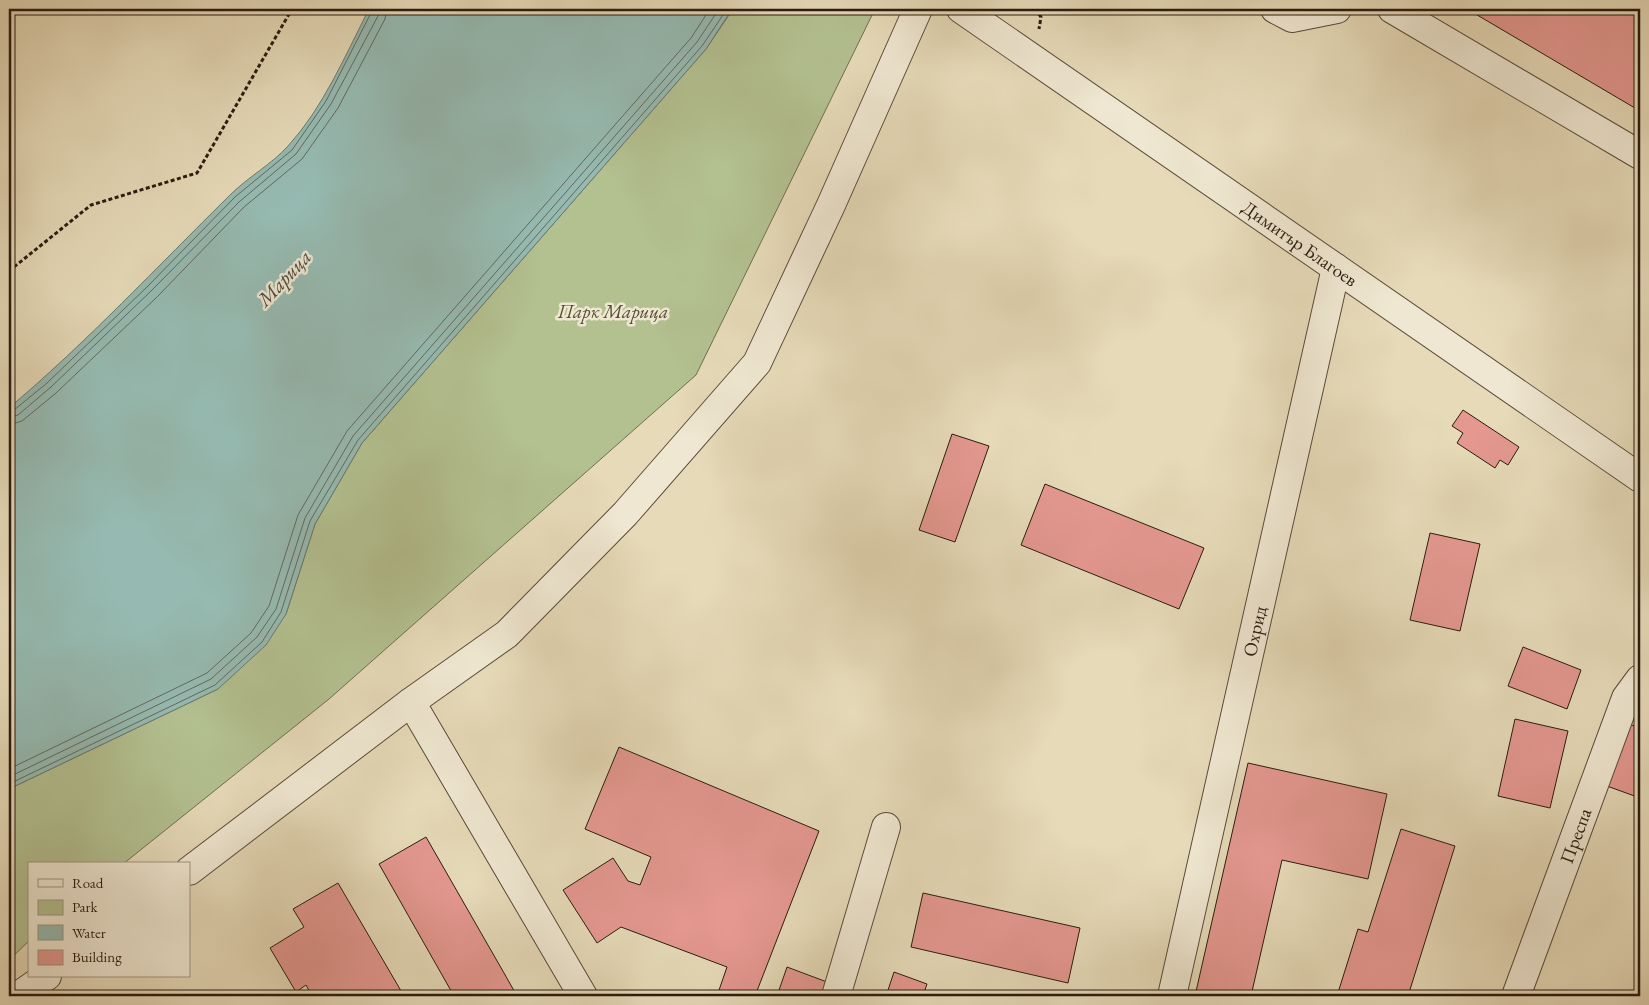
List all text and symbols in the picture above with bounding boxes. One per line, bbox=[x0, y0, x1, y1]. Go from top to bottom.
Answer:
street label: Димитър Благоев bbox=[1237, 195, 1362, 292]
water label: Марица bbox=[250, 244, 317, 313]
park label: Парк Марица bbox=[557, 299, 668, 324]
street label: Охрид bbox=[1237, 603, 1273, 659]
street label: Преспа bbox=[1554, 804, 1597, 867]
legend bbox=[28, 862, 190, 978]
text: Road bbox=[72, 873, 104, 892]
text: Park bbox=[72, 897, 99, 916]
text: Water bbox=[72, 923, 106, 942]
text: Building bbox=[72, 947, 122, 966]

